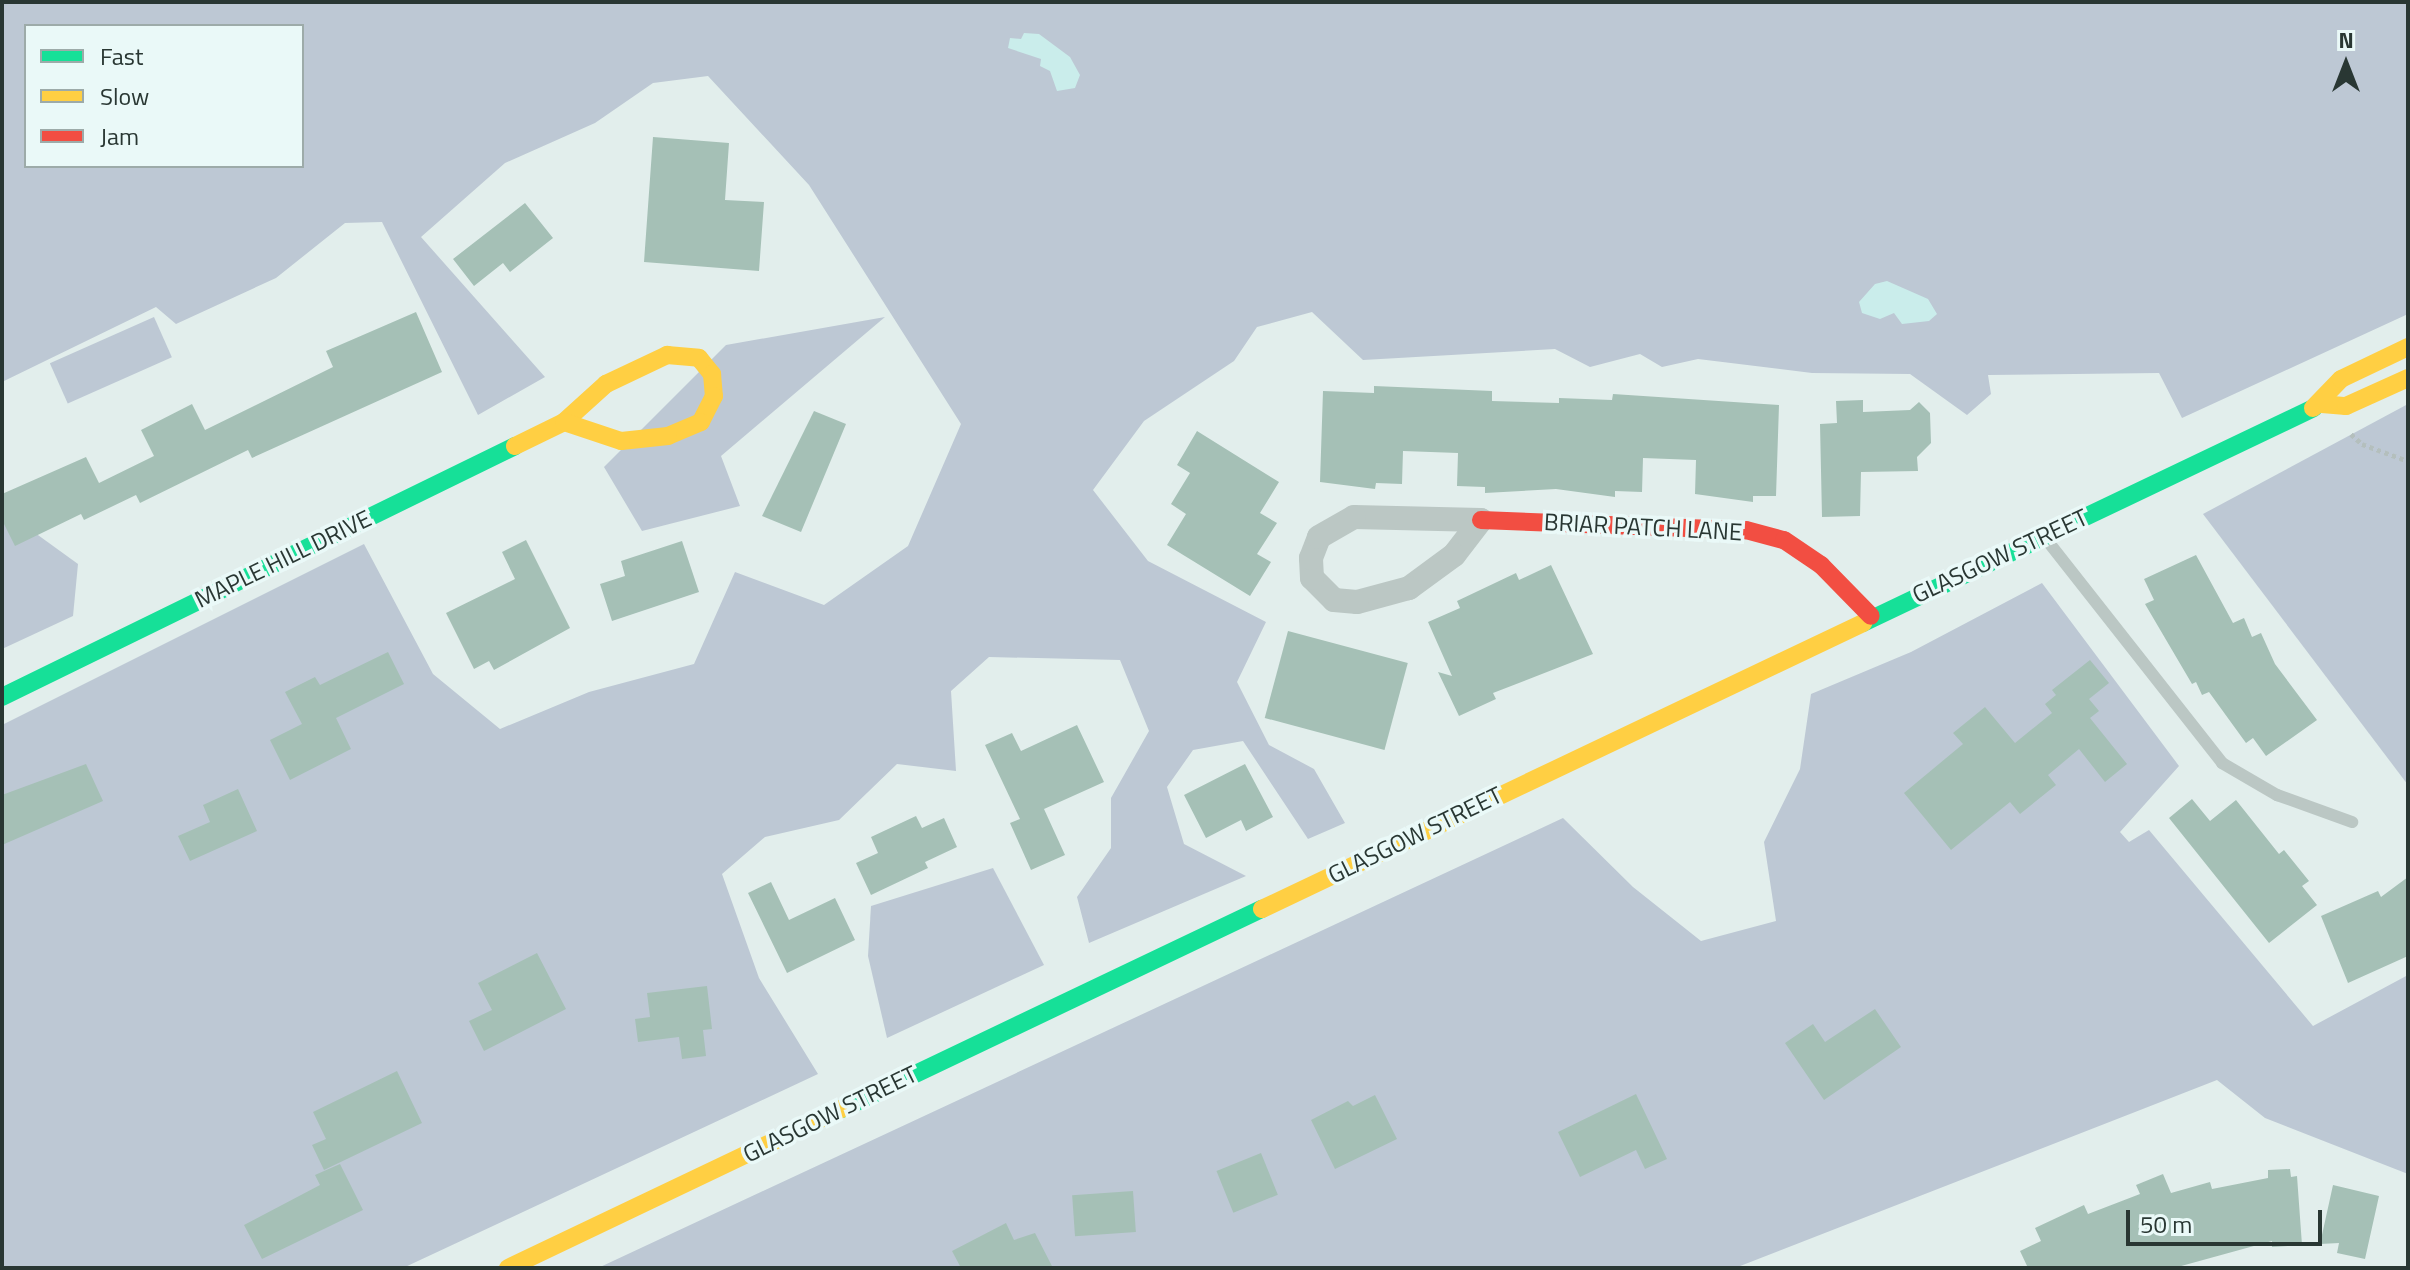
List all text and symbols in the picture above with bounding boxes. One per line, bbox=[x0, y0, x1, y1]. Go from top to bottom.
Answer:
text: N bbox=[2338, 23, 2354, 57]
legend bbox=[24, 24, 304, 168]
north arrow bbox=[2306, 24, 2386, 104]
text: Fast bbox=[100, 38, 143, 74]
text: Slow bbox=[100, 78, 149, 114]
text: Jam bbox=[100, 118, 139, 154]
street label: GLASGOW STREET bbox=[1908, 503, 2092, 609]
street label: MAPLE HILL DRIVE bbox=[190, 504, 376, 614]
street label: BRIAR PATCH LANE bbox=[1543, 507, 1743, 547]
street label: GLASGOW STREET bbox=[1323, 780, 1507, 890]
street label: GLASGOW STREET bbox=[738, 1059, 922, 1169]
scale bar bbox=[2130, 1194, 2326, 1244]
text: 50 m bbox=[2140, 1206, 2192, 1242]

